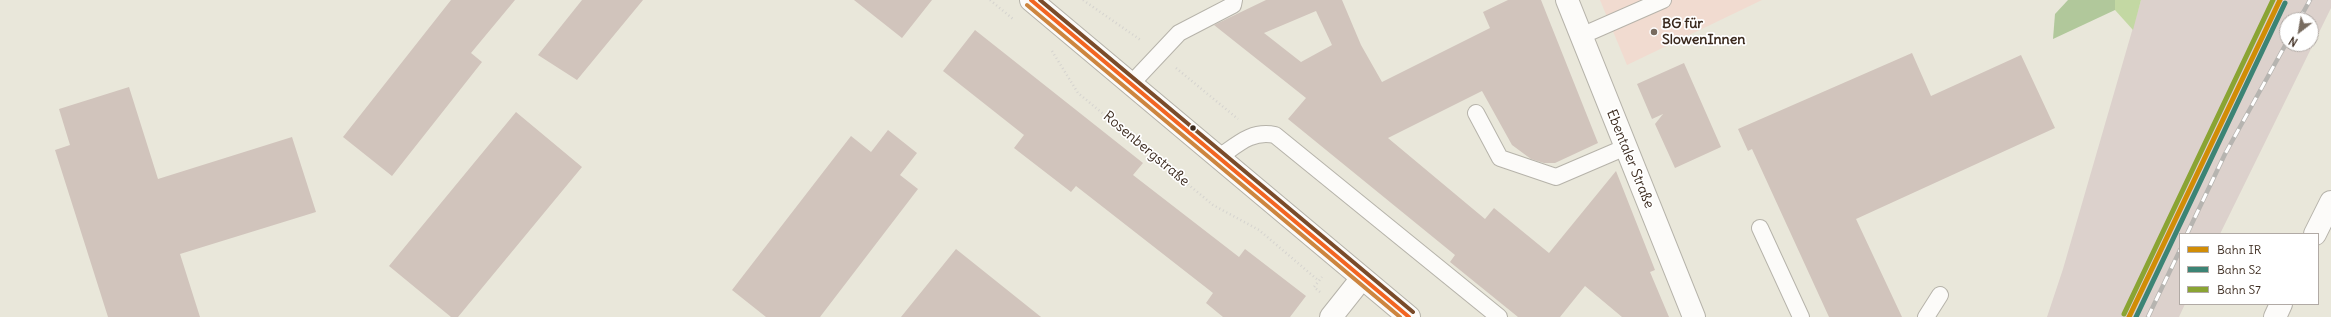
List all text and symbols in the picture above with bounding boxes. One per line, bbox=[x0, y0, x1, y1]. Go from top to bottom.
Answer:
north arrow bbox=[2279, 12, 2319, 52]
place label: BG für SlowenInnen bbox=[1662, 16, 1745, 48]
marker: BG für SlowenInnen bbox=[1649, 27, 1659, 37]
text: N bbox=[2286, 33, 2300, 49]
street label: Ebentaler Straße bbox=[1603, 107, 1657, 211]
street label: Rosenbergstraße bbox=[1100, 108, 1192, 190]
unlabelled marker bbox=[1188, 123, 1198, 133]
legend bbox=[2179, 233, 2319, 305]
text: Bahn IR bbox=[2217, 242, 2261, 257]
text: Bahn S2 bbox=[2217, 262, 2262, 277]
text: Bahn S7 bbox=[2217, 282, 2261, 297]

